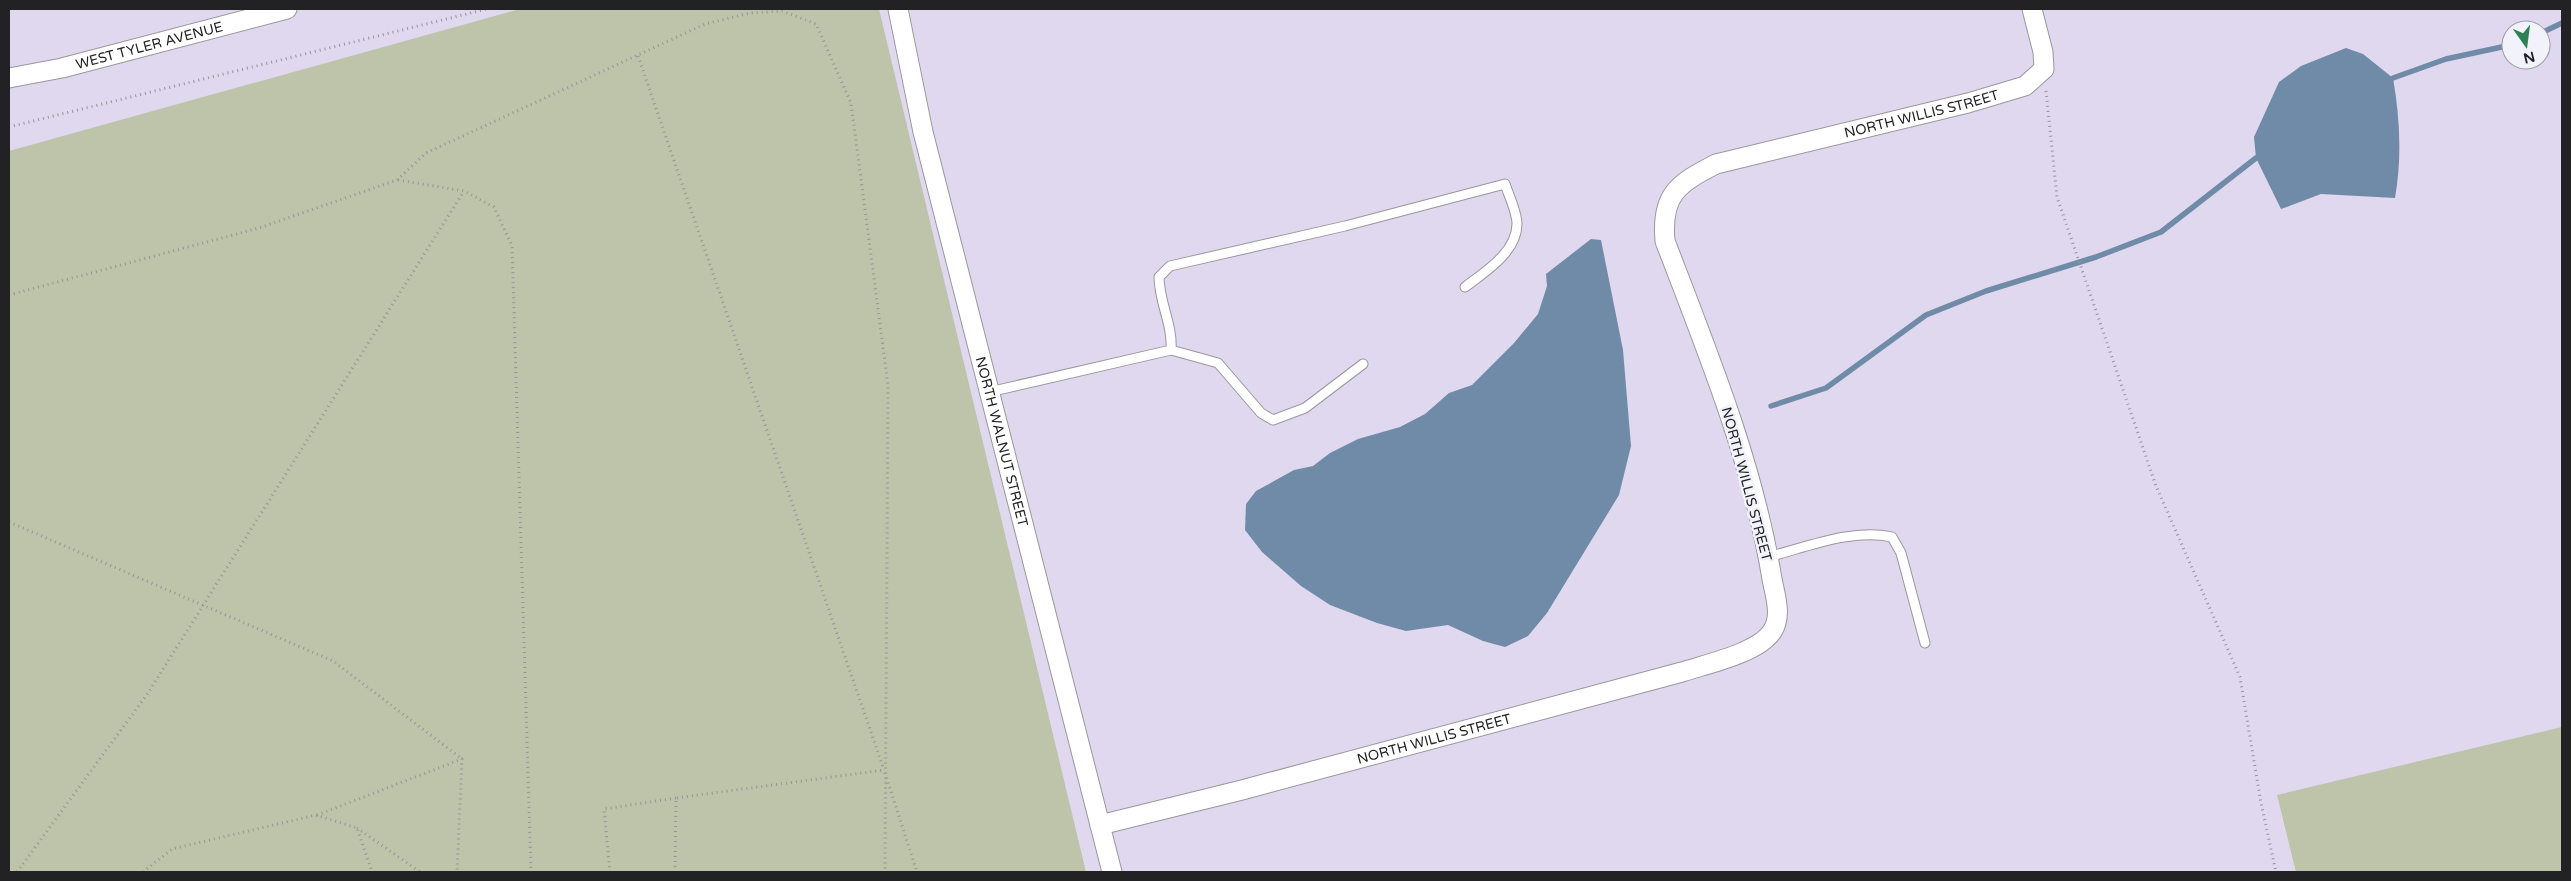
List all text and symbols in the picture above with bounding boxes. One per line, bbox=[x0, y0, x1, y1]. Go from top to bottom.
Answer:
street label: WEST TYLER AVENUE bbox=[74, 18, 225, 73]
north arrow bbox=[2501, 20, 2551, 70]
text: N bbox=[2522, 48, 2537, 67]
street label: NORTH WILLIS STREET bbox=[1842, 86, 2001, 142]
street label: NORTH WALNUT STREET bbox=[972, 355, 1032, 529]
street label: NORTH WILLIS STREET bbox=[1718, 405, 1775, 563]
street label: NORTH WILLIS STREET bbox=[1355, 710, 1514, 768]

